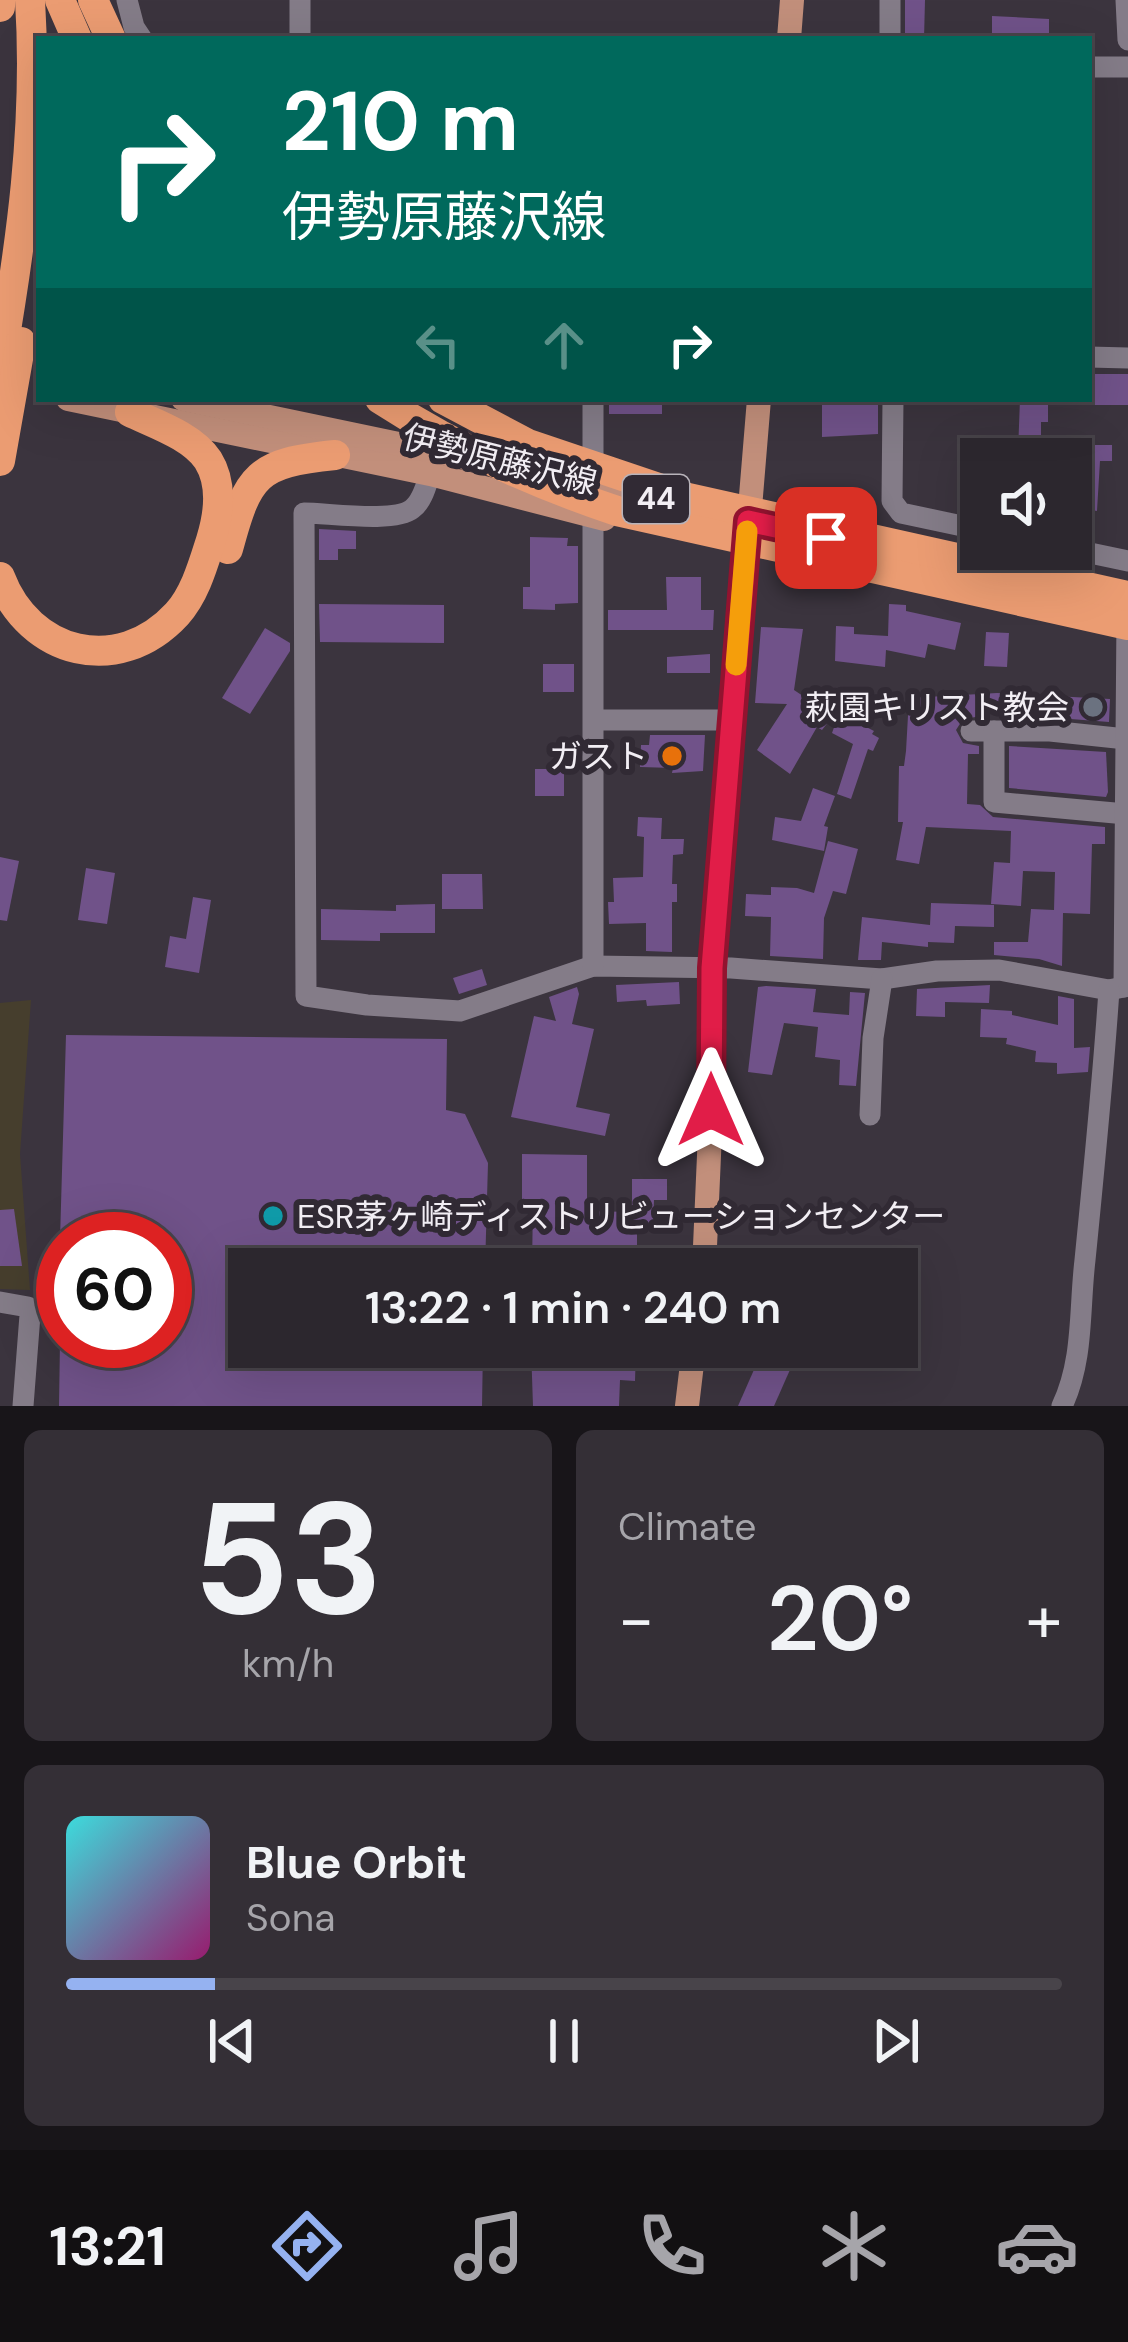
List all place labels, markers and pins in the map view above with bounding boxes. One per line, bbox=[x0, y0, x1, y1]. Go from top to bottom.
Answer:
pin bbox=[775, 487, 877, 589]
place label: 萩園キリスト教会 bbox=[805, 686, 1069, 729]
marker: 萩園キリスト教会 bbox=[1080, 694, 1106, 720]
place label: ガスト bbox=[549, 735, 648, 778]
marker: ガスト bbox=[659, 743, 685, 769]
place label: ESR茅ヶ崎ディストリビューションセンター bbox=[297, 1195, 945, 1238]
marker: ESR茅ヶ崎ディストリビューションセンター bbox=[260, 1203, 286, 1229]

